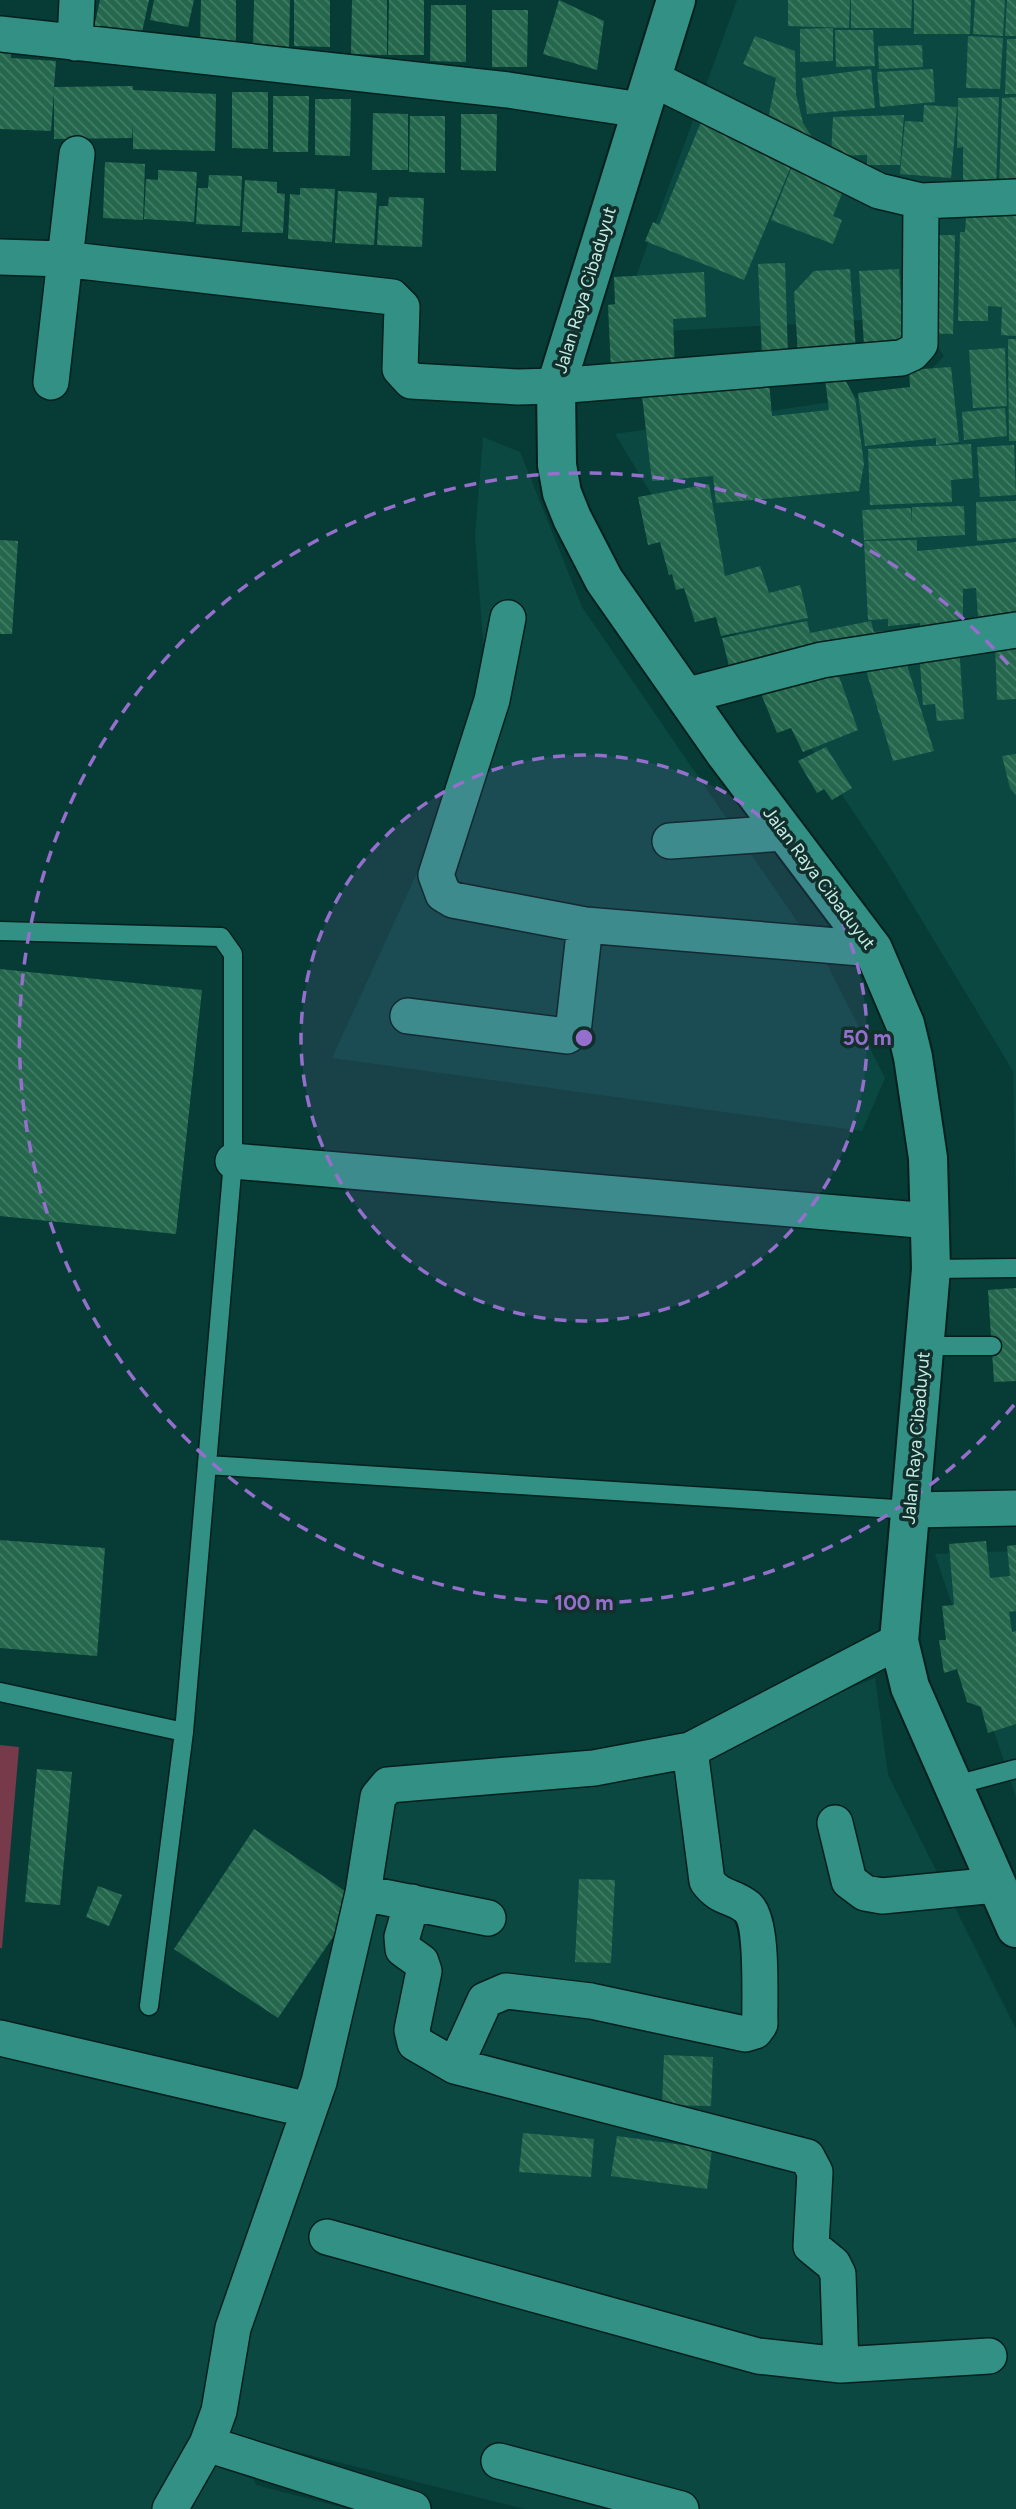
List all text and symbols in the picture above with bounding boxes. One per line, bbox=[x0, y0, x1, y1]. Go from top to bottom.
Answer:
street label: Jalan Raya Cibaduyut bbox=[549, 204, 621, 376]
street label: Jalan Raya Cibaduyut bbox=[758, 802, 880, 954]
text: 50 m bbox=[842, 1025, 892, 1050]
centre of rings bbox=[572, 1026, 596, 1050]
street label: Jalan Raya Cibaduyut bbox=[897, 1351, 935, 1525]
text: 100 m bbox=[554, 1590, 614, 1615]

